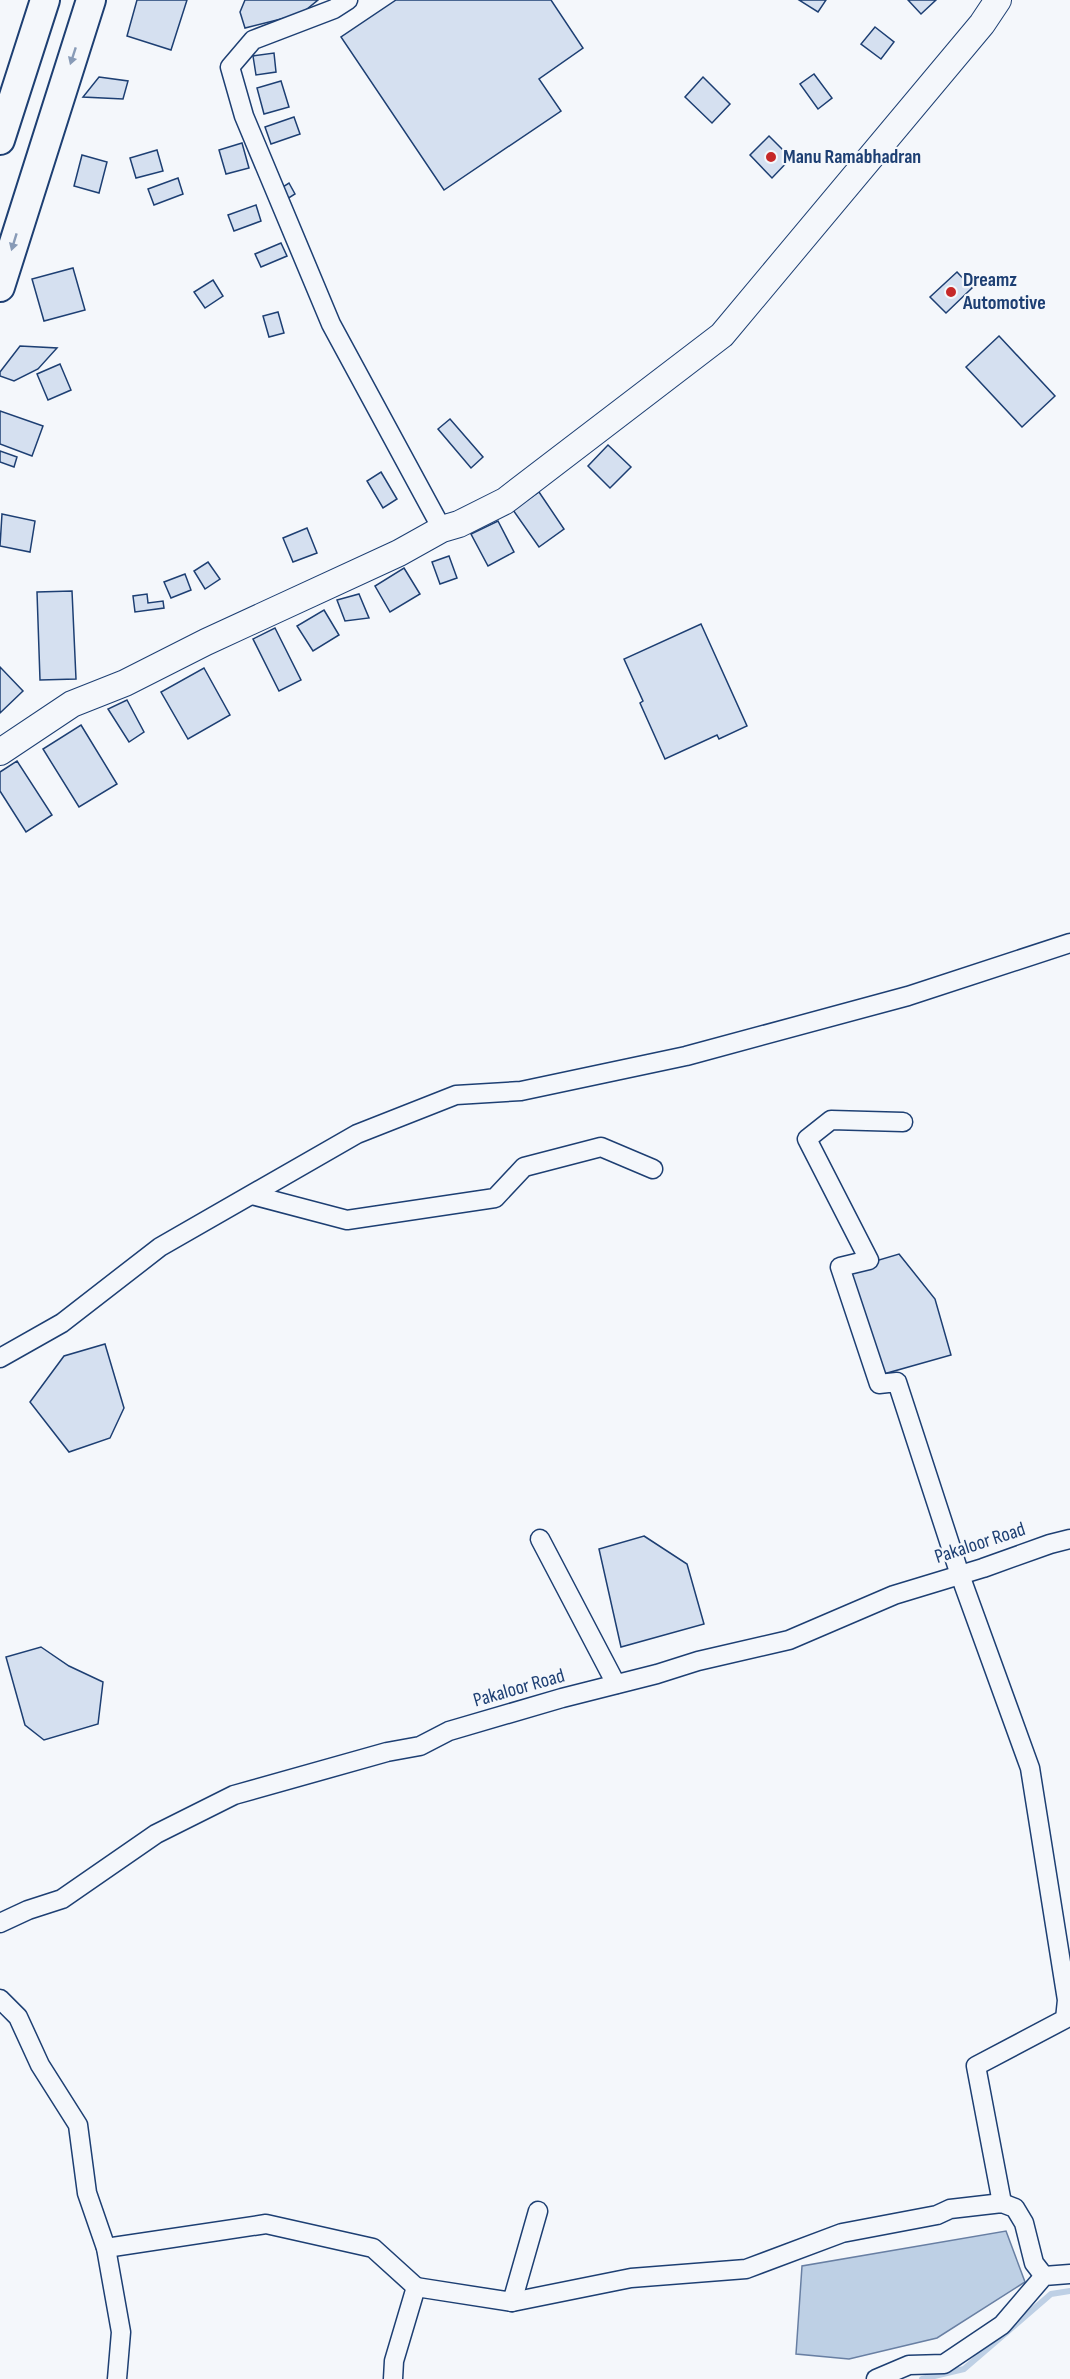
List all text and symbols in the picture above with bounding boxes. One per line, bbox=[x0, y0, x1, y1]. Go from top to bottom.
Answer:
one-way arrow bbox=[68, 47, 77, 65]
place label: Manu Ramabhadran bbox=[783, 145, 921, 169]
marker: Manu Ramabhadran bbox=[764, 150, 778, 164]
one-way arrow bbox=[9, 233, 18, 251]
place label: Dreamz Automotive bbox=[962, 268, 1046, 315]
marker: Dreamz Automotive bbox=[944, 285, 958, 299]
street label: Pakaloor Road bbox=[932, 1517, 1028, 1569]
street label: Pakaloor Road bbox=[471, 1664, 567, 1712]

